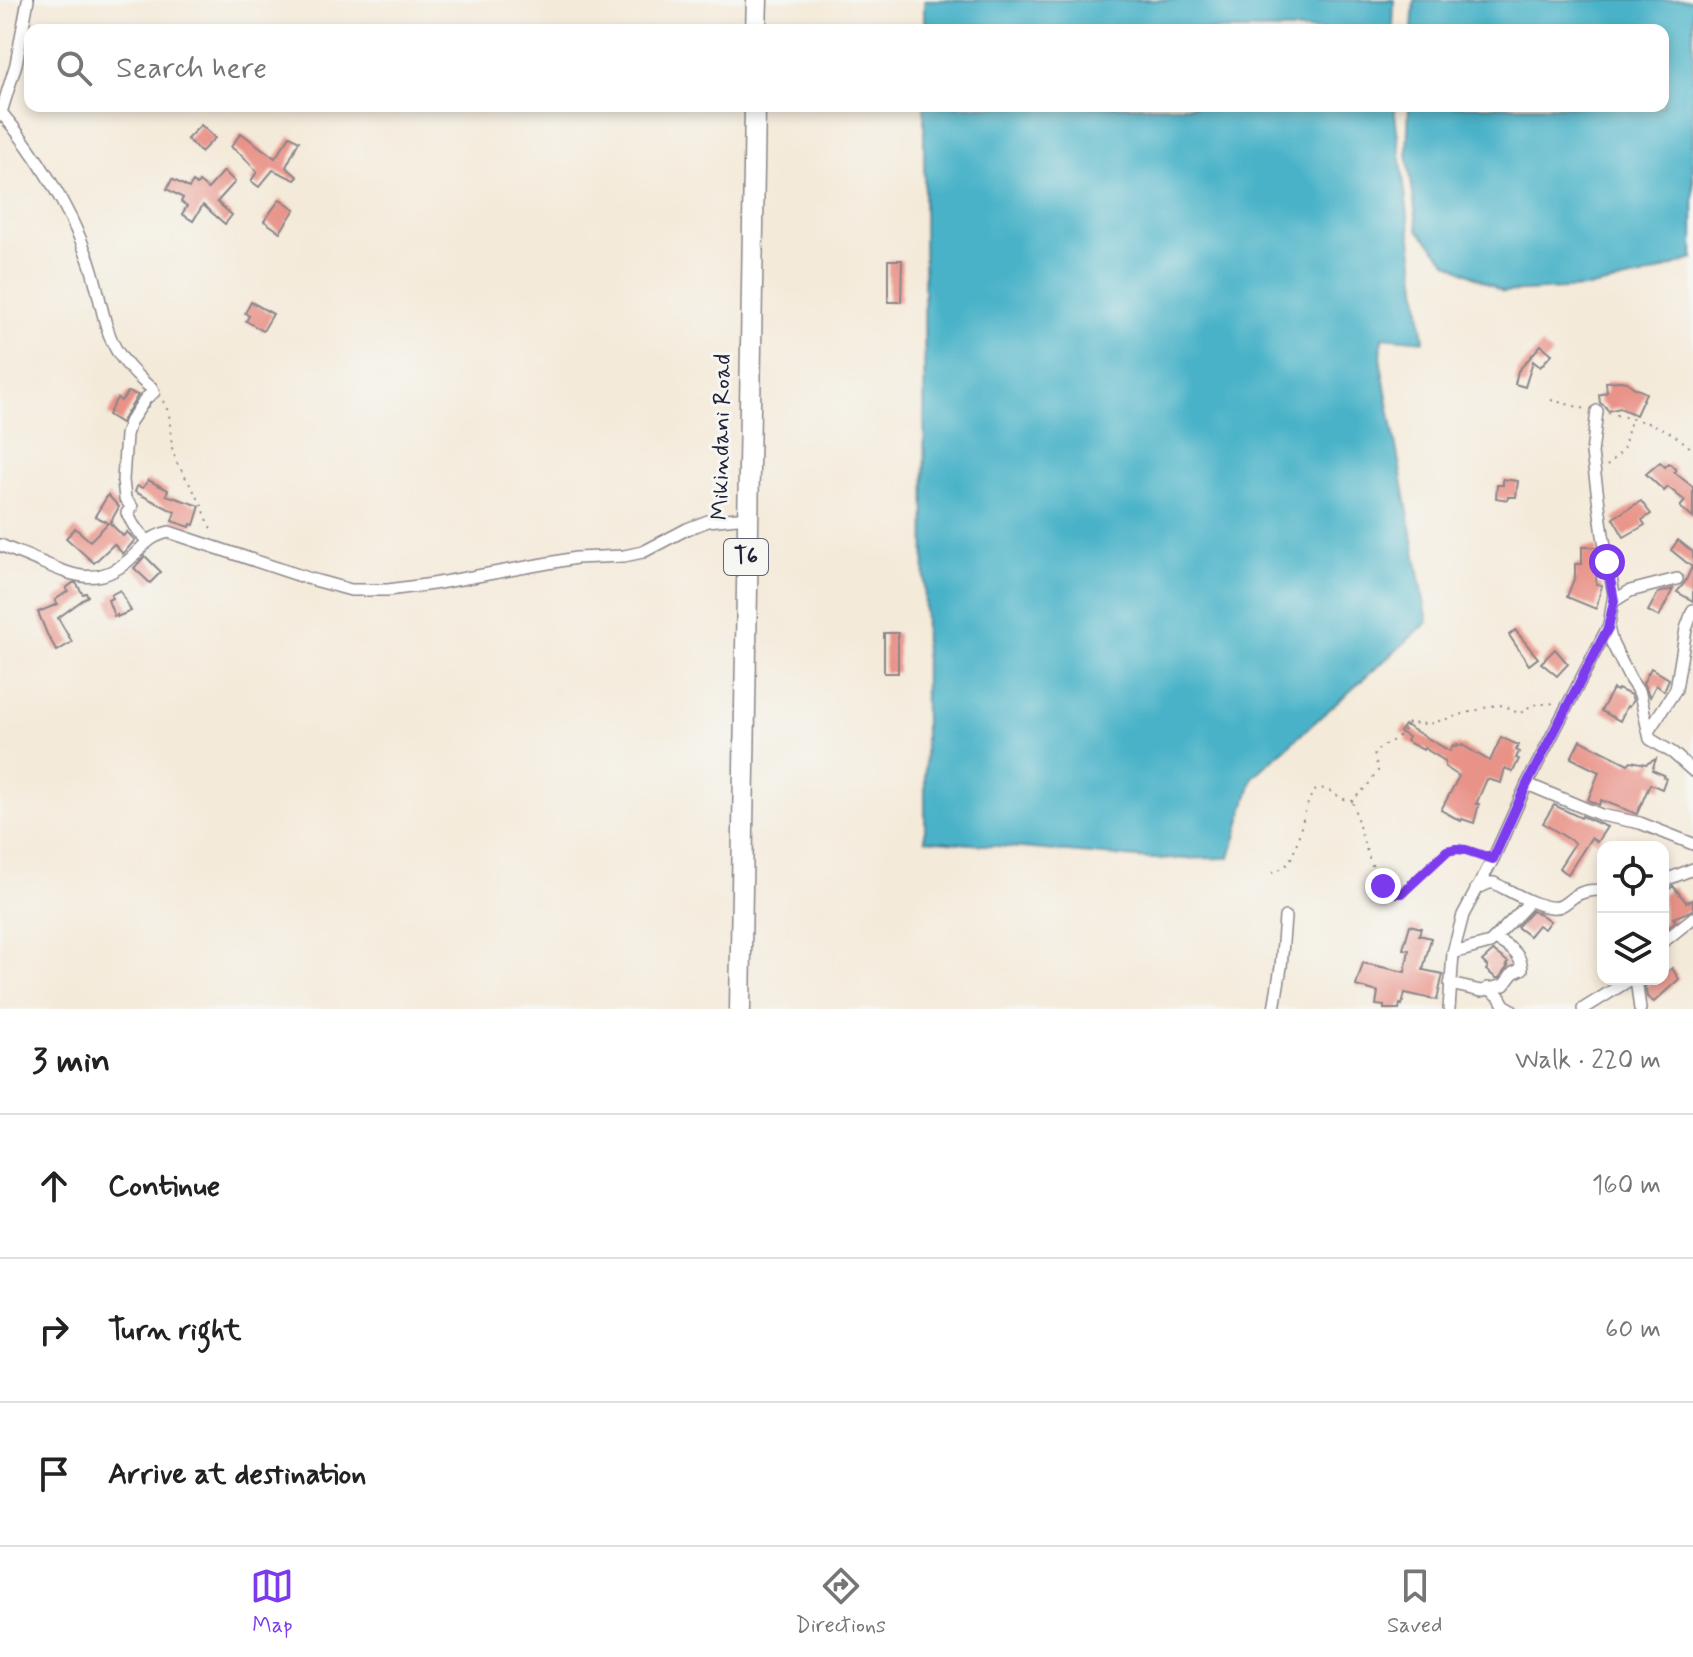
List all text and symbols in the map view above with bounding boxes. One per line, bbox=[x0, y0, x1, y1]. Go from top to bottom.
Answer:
search box bbox=[24, 24, 1669, 112]
icon: search bbox=[52, 46, 96, 90]
text: Search here bbox=[116, 49, 267, 88]
street label: Mikindani Road bbox=[705, 353, 739, 521]
road number: T6 bbox=[724, 539, 768, 575]
route start bbox=[1589, 544, 1625, 580]
map controls bbox=[1597, 841, 1669, 985]
button: locate bbox=[1597, 841, 1669, 913]
route end bbox=[1365, 868, 1401, 904]
button: layers bbox=[1597, 913, 1669, 985]
text: 3 min bbox=[32, 1039, 110, 1084]
text: Walk · 220 m bbox=[1515, 1044, 1661, 1078]
icon: ahead bbox=[32, 1164, 76, 1208]
text: Continue bbox=[108, 1167, 220, 1206]
text: 160 m bbox=[1592, 1169, 1661, 1203]
icon: right bbox=[32, 1308, 76, 1352]
text: Turn right bbox=[108, 1311, 241, 1350]
text: 60 m bbox=[1605, 1313, 1661, 1347]
icon: arrive bbox=[32, 1452, 76, 1496]
text: Arrive at destination bbox=[108, 1455, 366, 1494]
tab: Map bbox=[250, 1564, 294, 1640]
tab: Directions bbox=[795, 1564, 886, 1640]
tab: Saved bbox=[1387, 1564, 1442, 1640]

